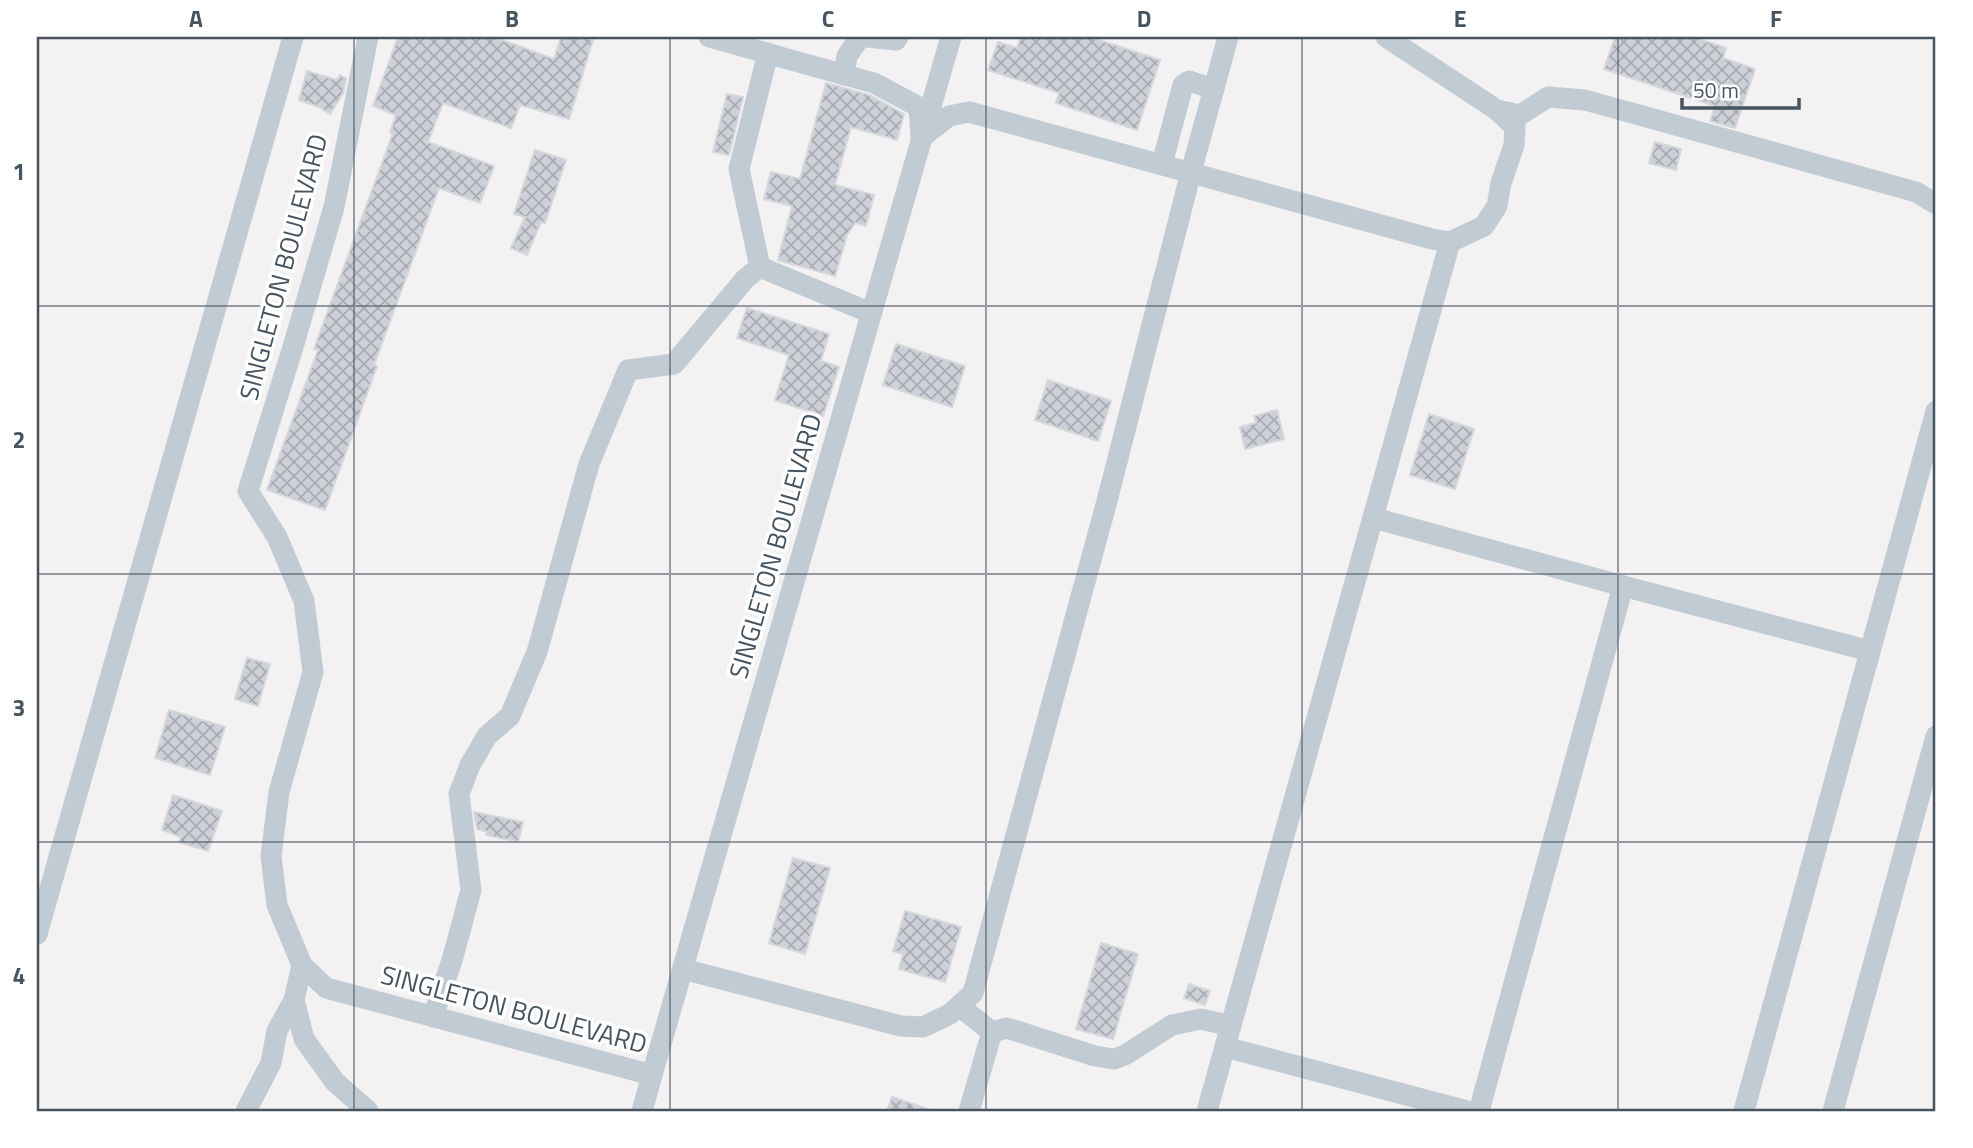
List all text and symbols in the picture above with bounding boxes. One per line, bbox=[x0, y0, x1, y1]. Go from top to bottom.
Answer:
text: A bbox=[189, 1, 203, 36]
text: B bbox=[505, 1, 519, 36]
text: C bbox=[822, 1, 834, 36]
text: D bbox=[1137, 1, 1151, 36]
text: E bbox=[1454, 1, 1466, 36]
text: F bbox=[1770, 1, 1782, 36]
scale bar bbox=[1682, 66, 1800, 110]
text: 50 m bbox=[1693, 74, 1739, 106]
street label: SINGLETON BOULEVARD bbox=[229, 130, 337, 404]
text: 1 bbox=[13, 154, 25, 189]
street label: SINGLETON BOULEVARD bbox=[718, 409, 832, 683]
text: 2 bbox=[13, 422, 25, 457]
text: 3 bbox=[13, 690, 25, 725]
street label: SINGLETON BOULEVARD bbox=[377, 955, 651, 1063]
text: 4 bbox=[13, 958, 25, 993]

